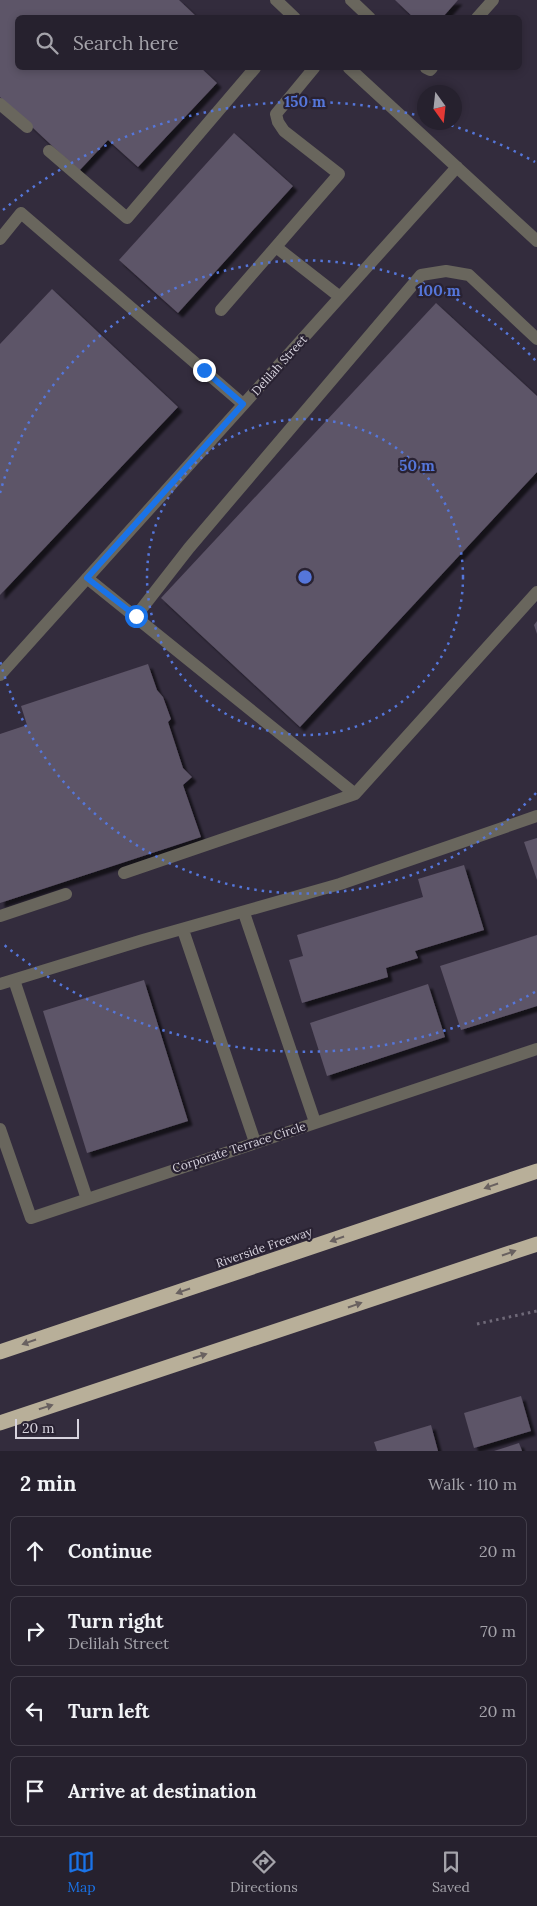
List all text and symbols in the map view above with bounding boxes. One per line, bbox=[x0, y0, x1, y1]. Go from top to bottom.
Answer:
search box bbox=[15, 15, 522, 70]
icon: search bbox=[33, 29, 61, 57]
text: Search here bbox=[73, 31, 179, 55]
north arrow bbox=[417, 85, 462, 130]
text: 150 m bbox=[284, 92, 326, 111]
text: 100 m bbox=[418, 281, 461, 300]
street label: Delilah Street bbox=[248, 332, 310, 398]
route end bbox=[193, 359, 216, 382]
text: 50 m bbox=[399, 456, 435, 475]
centre of rings bbox=[296, 568, 314, 586]
route start bbox=[125, 605, 148, 628]
street label: Corporate Terrace Circle bbox=[170, 1118, 308, 1176]
one-way arrow bbox=[483, 1183, 498, 1191]
street label: Riverside Freeway bbox=[214, 1223, 315, 1270]
one-way arrow bbox=[329, 1235, 344, 1243]
one-way arrow bbox=[501, 1249, 516, 1256]
one-way arrow bbox=[175, 1287, 190, 1295]
one-way arrow bbox=[347, 1300, 362, 1308]
one-way arrow bbox=[21, 1339, 36, 1347]
one-way arrow bbox=[193, 1352, 208, 1359]
one-way arrow bbox=[39, 1403, 54, 1411]
scale bar bbox=[15, 1416, 79, 1439]
text: 20 m bbox=[22, 1419, 54, 1437]
text: 2 min bbox=[20, 1470, 76, 1497]
text: Walk · 110 m bbox=[428, 1474, 517, 1494]
icon: ahead bbox=[21, 1537, 49, 1565]
text: Continue bbox=[68, 1539, 152, 1563]
text: 20 m bbox=[479, 1541, 516, 1561]
text: Turn right bbox=[68, 1609, 164, 1633]
icon: right bbox=[21, 1617, 49, 1645]
text: 70 m bbox=[480, 1621, 516, 1641]
text: Delilah Street bbox=[68, 1633, 169, 1653]
icon: left bbox=[21, 1697, 49, 1725]
text: Turn left bbox=[68, 1699, 149, 1723]
text: 20 m bbox=[479, 1701, 516, 1721]
icon: arrive bbox=[21, 1777, 49, 1805]
text: Arrive at destination bbox=[68, 1779, 257, 1803]
tab: Map bbox=[67, 1848, 96, 1896]
tab: Directions bbox=[230, 1848, 298, 1896]
tab: Saved bbox=[432, 1848, 470, 1896]

